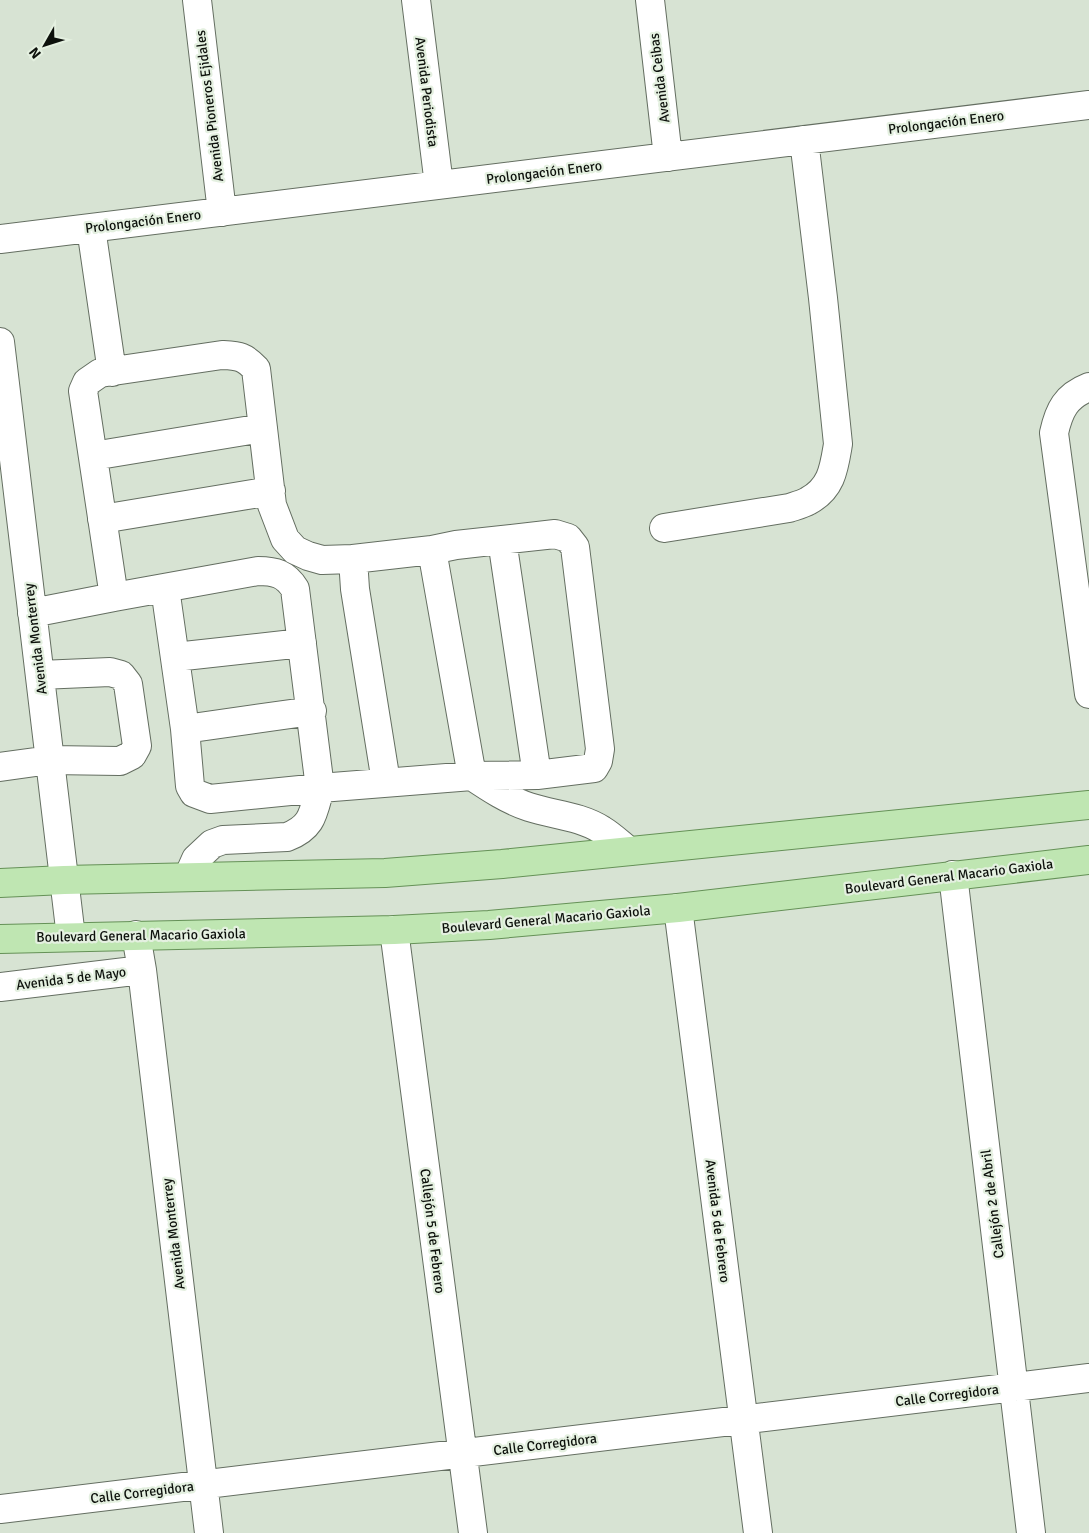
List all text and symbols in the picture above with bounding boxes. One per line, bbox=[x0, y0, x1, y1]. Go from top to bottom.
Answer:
north arrow bbox=[20, 20, 70, 70]
street label: Avenida Pioneros Ejidales bbox=[192, 29, 227, 183]
street label: Avenida Ceibas bbox=[646, 32, 673, 124]
street label: Avenida Periodista bbox=[411, 36, 442, 148]
text: N bbox=[26, 44, 45, 62]
street label: Prolongación Enero bbox=[887, 107, 1005, 138]
street label: Prolongación Enero bbox=[485, 157, 603, 188]
street label: Prolongación Enero bbox=[84, 206, 202, 237]
street label: Avenida Monterrey bbox=[20, 582, 51, 696]
street label: Boulevard General Macario Gaxiola bbox=[844, 855, 1054, 898]
street label: Boulevard General Macario Gaxiola bbox=[441, 902, 651, 937]
street label: Boulevard General Macario Gaxiola bbox=[36, 925, 246, 946]
street label: Avenida 5 de Mayo bbox=[15, 963, 127, 994]
street label: Callejón 2 de Abril bbox=[977, 1148, 1008, 1259]
street label: Avenida 5 de Febrero bbox=[702, 1158, 734, 1284]
street label: Callejón 5 de Febrero bbox=[416, 1168, 449, 1295]
street label: Avenida Monterrey bbox=[158, 1177, 189, 1291]
street label: Calle Corregidora bbox=[894, 1381, 1000, 1410]
street label: Calle Corregidora bbox=[492, 1430, 598, 1459]
street label: Calle Corregidora bbox=[89, 1478, 195, 1507]

